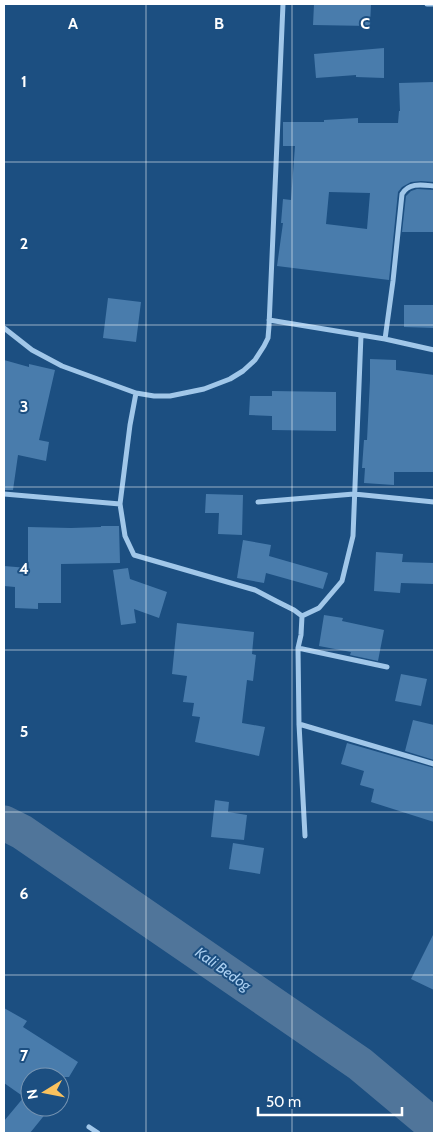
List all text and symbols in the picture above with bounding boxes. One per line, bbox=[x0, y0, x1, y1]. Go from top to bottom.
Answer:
text: A bbox=[68, 14, 78, 33]
text: B bbox=[214, 14, 224, 33]
text: C bbox=[360, 14, 370, 33]
text: 1 bbox=[21, 72, 27, 91]
text: 2 bbox=[20, 234, 28, 253]
text: 3 bbox=[20, 397, 28, 416]
text: 4 bbox=[19, 559, 29, 578]
text: 5 bbox=[20, 722, 28, 741]
text: 6 bbox=[20, 884, 29, 903]
water label: Kali Bedog bbox=[192, 943, 255, 995]
text: 7 bbox=[20, 1046, 29, 1065]
north arrow bbox=[20, 1067, 70, 1117]
scale bar bbox=[258, 1084, 402, 1116]
text: N bbox=[22, 1088, 42, 1101]
text: 50 m bbox=[266, 1093, 301, 1111]

